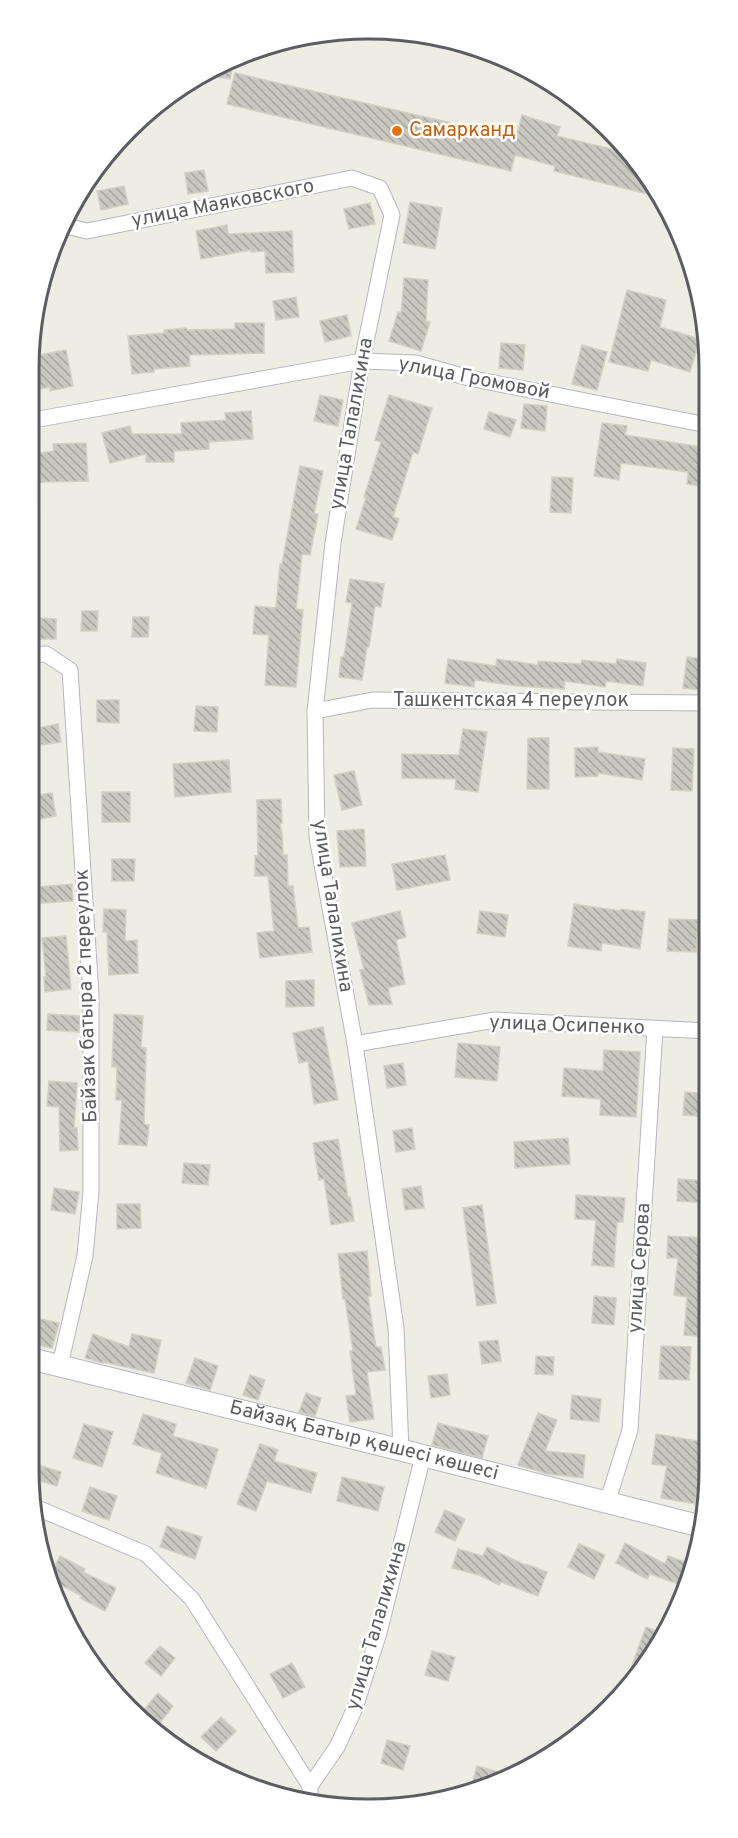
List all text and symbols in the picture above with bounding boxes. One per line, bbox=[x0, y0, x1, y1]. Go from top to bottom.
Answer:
place label: Самарканд bbox=[409, 118, 516, 144]
marker: Самарканд bbox=[390, 124, 404, 138]
street label: улица Маяковского bbox=[129, 174, 317, 234]
street label: улица Талалихина bbox=[324, 336, 380, 512]
street label: улица Громовой bbox=[396, 352, 552, 406]
street label: Ташкентская 4 переулок bbox=[393, 688, 629, 714]
street label: улица Талалихина bbox=[306, 818, 358, 994]
street label: Байзак батыра 2 переулок bbox=[70, 869, 104, 1123]
street label: улица Осипенко bbox=[489, 1010, 645, 1042]
street label: улица Серова bbox=[622, 1202, 658, 1334]
street label: Байзақ Батыр қөшесі көшесі bbox=[227, 1395, 501, 1487]
street label: улица Талалихина bbox=[340, 1539, 414, 1713]

